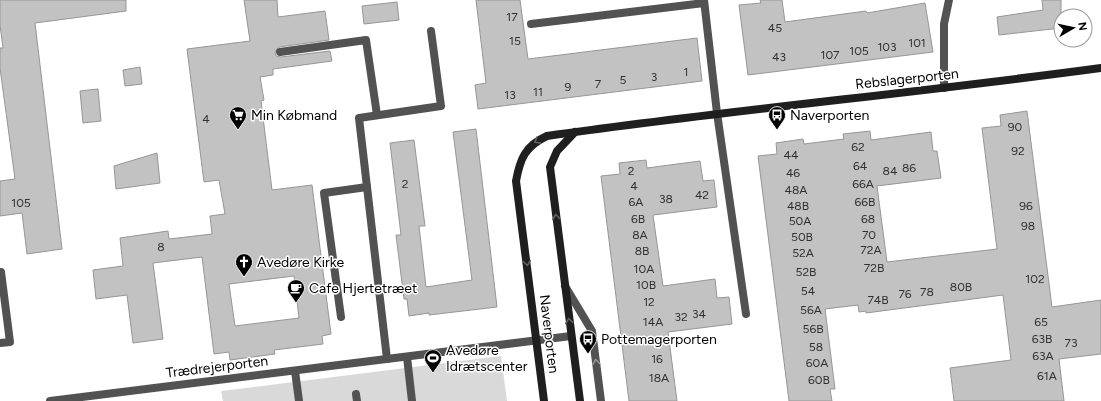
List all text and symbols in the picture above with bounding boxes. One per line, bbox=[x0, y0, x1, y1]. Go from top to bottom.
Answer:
north arrow bbox=[1053, 8, 1093, 48]
house number: 17 bbox=[506, 10, 518, 24]
house number: 45 bbox=[768, 21, 782, 35]
text: N bbox=[1075, 21, 1089, 32]
house number: 15 bbox=[509, 34, 521, 48]
house number: 101 bbox=[908, 36, 926, 50]
house number: 103 bbox=[877, 40, 897, 54]
house number: 105 bbox=[849, 44, 869, 58]
house number: 107 bbox=[820, 48, 840, 62]
house number: 43 bbox=[772, 50, 786, 64]
house number: 1 bbox=[684, 65, 688, 79]
street label: Rebslagerporten bbox=[854, 65, 960, 93]
house number: 3 bbox=[651, 70, 657, 84]
house number: 5 bbox=[620, 73, 627, 87]
house number: 7 bbox=[595, 77, 602, 91]
house number: 9 bbox=[565, 80, 572, 94]
house number: 11 bbox=[533, 85, 543, 99]
house number: 13 bbox=[504, 88, 516, 102]
supermarket icon: Min Købmand bbox=[228, 105, 248, 130]
bus stop icon: Naverporten bbox=[767, 105, 787, 130]
place label: Min Købmand bbox=[251, 107, 337, 124]
place label: Naverporten bbox=[790, 107, 869, 124]
house number: 4 bbox=[202, 112, 210, 126]
house number: 90 bbox=[1008, 120, 1023, 134]
one-way arrow bbox=[534, 137, 541, 144]
house number: 62 bbox=[851, 140, 865, 154]
house number: 92 bbox=[1011, 144, 1025, 158]
house number: 44 bbox=[784, 148, 799, 162]
house number: 64 bbox=[853, 159, 868, 173]
house number: 86 bbox=[902, 161, 916, 175]
house number: 2 bbox=[628, 164, 634, 178]
house number: 84 bbox=[883, 164, 898, 178]
house number: 46 bbox=[786, 166, 800, 180]
house number: 2 bbox=[402, 177, 408, 191]
house number: 66A bbox=[852, 177, 874, 191]
house number: 4 bbox=[630, 179, 638, 193]
house number: 48A bbox=[785, 183, 807, 197]
house number: 42 bbox=[695, 188, 709, 202]
house number: 38 bbox=[659, 192, 673, 206]
house number: 6A bbox=[629, 195, 643, 209]
house number: 66B bbox=[855, 195, 875, 209]
house number: 105 bbox=[11, 196, 31, 210]
house number: 48B bbox=[787, 199, 809, 213]
house number: 96 bbox=[1019, 199, 1033, 213]
house number: 6B bbox=[631, 212, 645, 226]
house number: 68 bbox=[861, 212, 875, 226]
one-way arrow bbox=[551, 214, 560, 220]
house number: 50A bbox=[789, 214, 811, 228]
house number: 98 bbox=[1021, 219, 1035, 233]
house number: 8A bbox=[632, 228, 648, 242]
house number: 70 bbox=[862, 228, 876, 242]
house number: 50B bbox=[791, 230, 813, 244]
house number: 8 bbox=[157, 240, 165, 254]
house number: 72A bbox=[860, 243, 882, 257]
house number: 8B bbox=[635, 244, 649, 258]
house number: 52A bbox=[792, 246, 814, 260]
church icon: Avedøre Kirke bbox=[234, 252, 254, 277]
place label: Avedøre Kirke bbox=[257, 254, 344, 271]
one-way arrow bbox=[522, 260, 531, 266]
house number: 72B bbox=[864, 261, 884, 275]
house number: 10A bbox=[634, 262, 654, 276]
house number: 52B bbox=[796, 265, 816, 279]
house number: 102 bbox=[1025, 272, 1045, 286]
cafe icon: Cafe Hjertetræet bbox=[286, 278, 306, 303]
house number: 10B bbox=[636, 278, 656, 292]
place label: Cafe Hjertetræet bbox=[309, 280, 417, 297]
house number: 80B bbox=[950, 280, 972, 294]
house number: 54 bbox=[801, 284, 816, 298]
house number: 78 bbox=[920, 285, 934, 299]
house number: 76 bbox=[898, 287, 912, 301]
house number: 74B bbox=[867, 293, 889, 307]
street label: Naverporten bbox=[536, 294, 562, 375]
house number: 12 bbox=[643, 295, 655, 309]
house number: 56A bbox=[800, 303, 822, 317]
house number: 34 bbox=[692, 307, 707, 321]
house number: 32 bbox=[674, 310, 688, 324]
house number: 14A bbox=[643, 315, 663, 329]
house number: 65 bbox=[1034, 315, 1048, 329]
one-way arrow bbox=[565, 318, 574, 324]
house number: 56B bbox=[802, 322, 824, 336]
bus stop icon: Pottemagerporten bbox=[578, 329, 598, 354]
place label: Pottemagerporten bbox=[601, 331, 717, 348]
house number: 63B bbox=[1032, 332, 1052, 346]
house number: 73 bbox=[1065, 336, 1077, 350]
house number: 58 bbox=[809, 340, 823, 354]
place label: Avedøre Idrætscenter bbox=[446, 342, 528, 375]
sports icon: Avedøre Idrætscenter bbox=[423, 348, 443, 373]
house number: 63A bbox=[1032, 349, 1054, 363]
street label: Trædrejerporten bbox=[165, 352, 269, 382]
house number: 16 bbox=[651, 352, 663, 366]
house number: 60A bbox=[806, 356, 828, 370]
one-way arrow bbox=[592, 359, 601, 365]
house number: 61A bbox=[1037, 369, 1057, 383]
house number: 18A bbox=[649, 371, 669, 385]
house number: 60B bbox=[808, 373, 830, 387]

